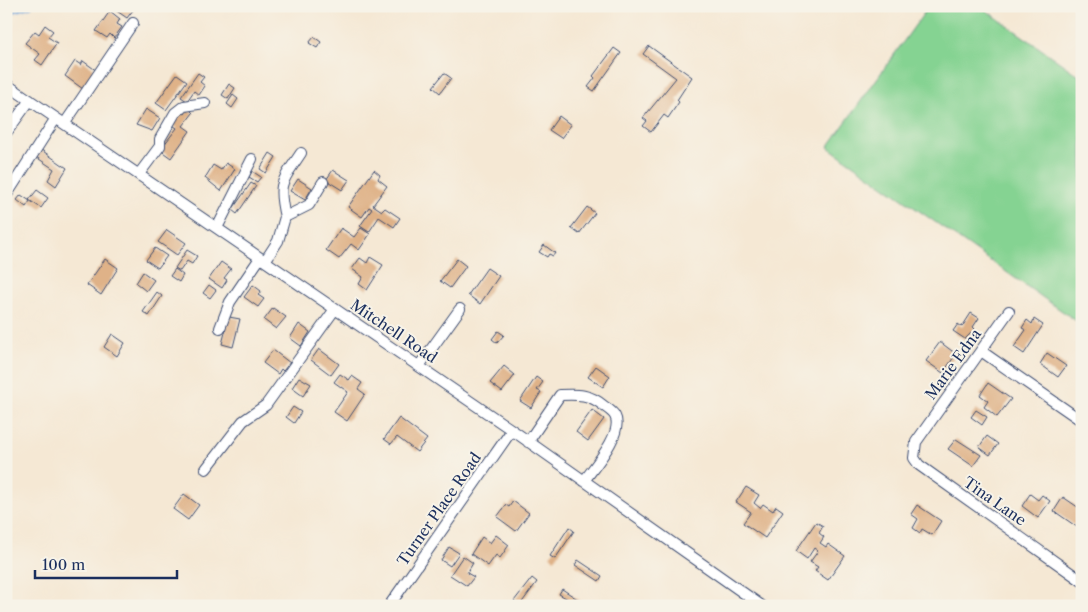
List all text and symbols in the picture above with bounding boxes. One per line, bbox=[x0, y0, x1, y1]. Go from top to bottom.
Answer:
street label: Mitchell Road bbox=[347, 295, 441, 367]
street label: Marie Edna bbox=[921, 325, 985, 403]
street label: Turner Place Road bbox=[393, 449, 485, 569]
street label: Tina Lane bbox=[960, 473, 1030, 529]
scale bar bbox=[35, 547, 178, 579]
text: 100 m bbox=[42, 555, 85, 574]

